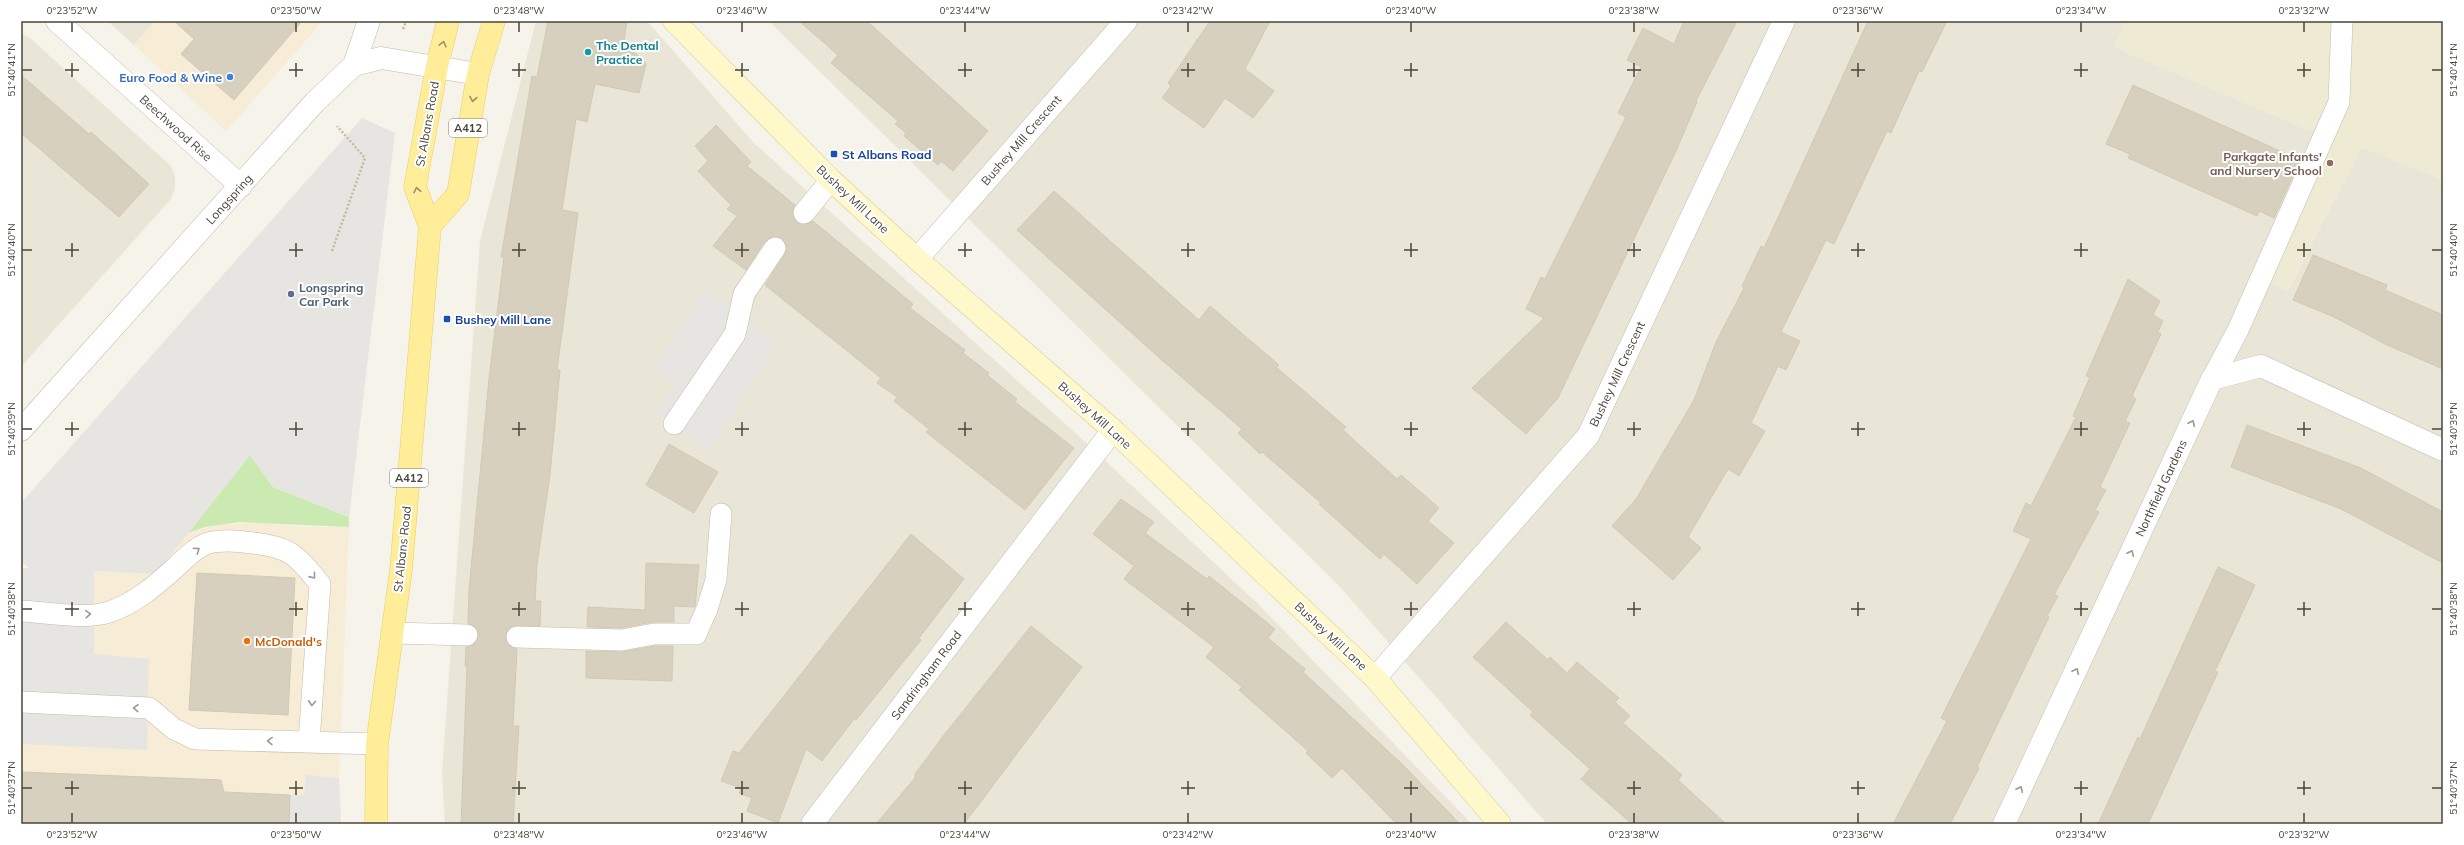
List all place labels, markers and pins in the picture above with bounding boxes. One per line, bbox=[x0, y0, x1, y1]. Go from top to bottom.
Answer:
place label: The Dental Practice bbox=[596, 38, 659, 67]
marker: The Dental Practice bbox=[583, 47, 593, 57]
place label: Euro Food & Wine bbox=[119, 70, 222, 85]
marker: Euro Food & Wine bbox=[225, 72, 235, 82]
place label: St Albans Road bbox=[842, 147, 931, 162]
marker: St Albans Road bbox=[829, 149, 839, 159]
place label: Parkgate Infants' and Nursery School bbox=[2210, 149, 2322, 178]
marker: Parkgate Infants' and Nursery School bbox=[2325, 158, 2335, 168]
place label: Longspring Car Park bbox=[299, 280, 363, 309]
marker: Longspring Car Park bbox=[286, 289, 296, 299]
place label: Bushey Mill Lane bbox=[455, 312, 551, 327]
marker: Bushey Mill Lane bbox=[442, 314, 452, 324]
place label: McDonald's bbox=[255, 634, 322, 649]
marker: McDonald's bbox=[242, 636, 252, 646]

